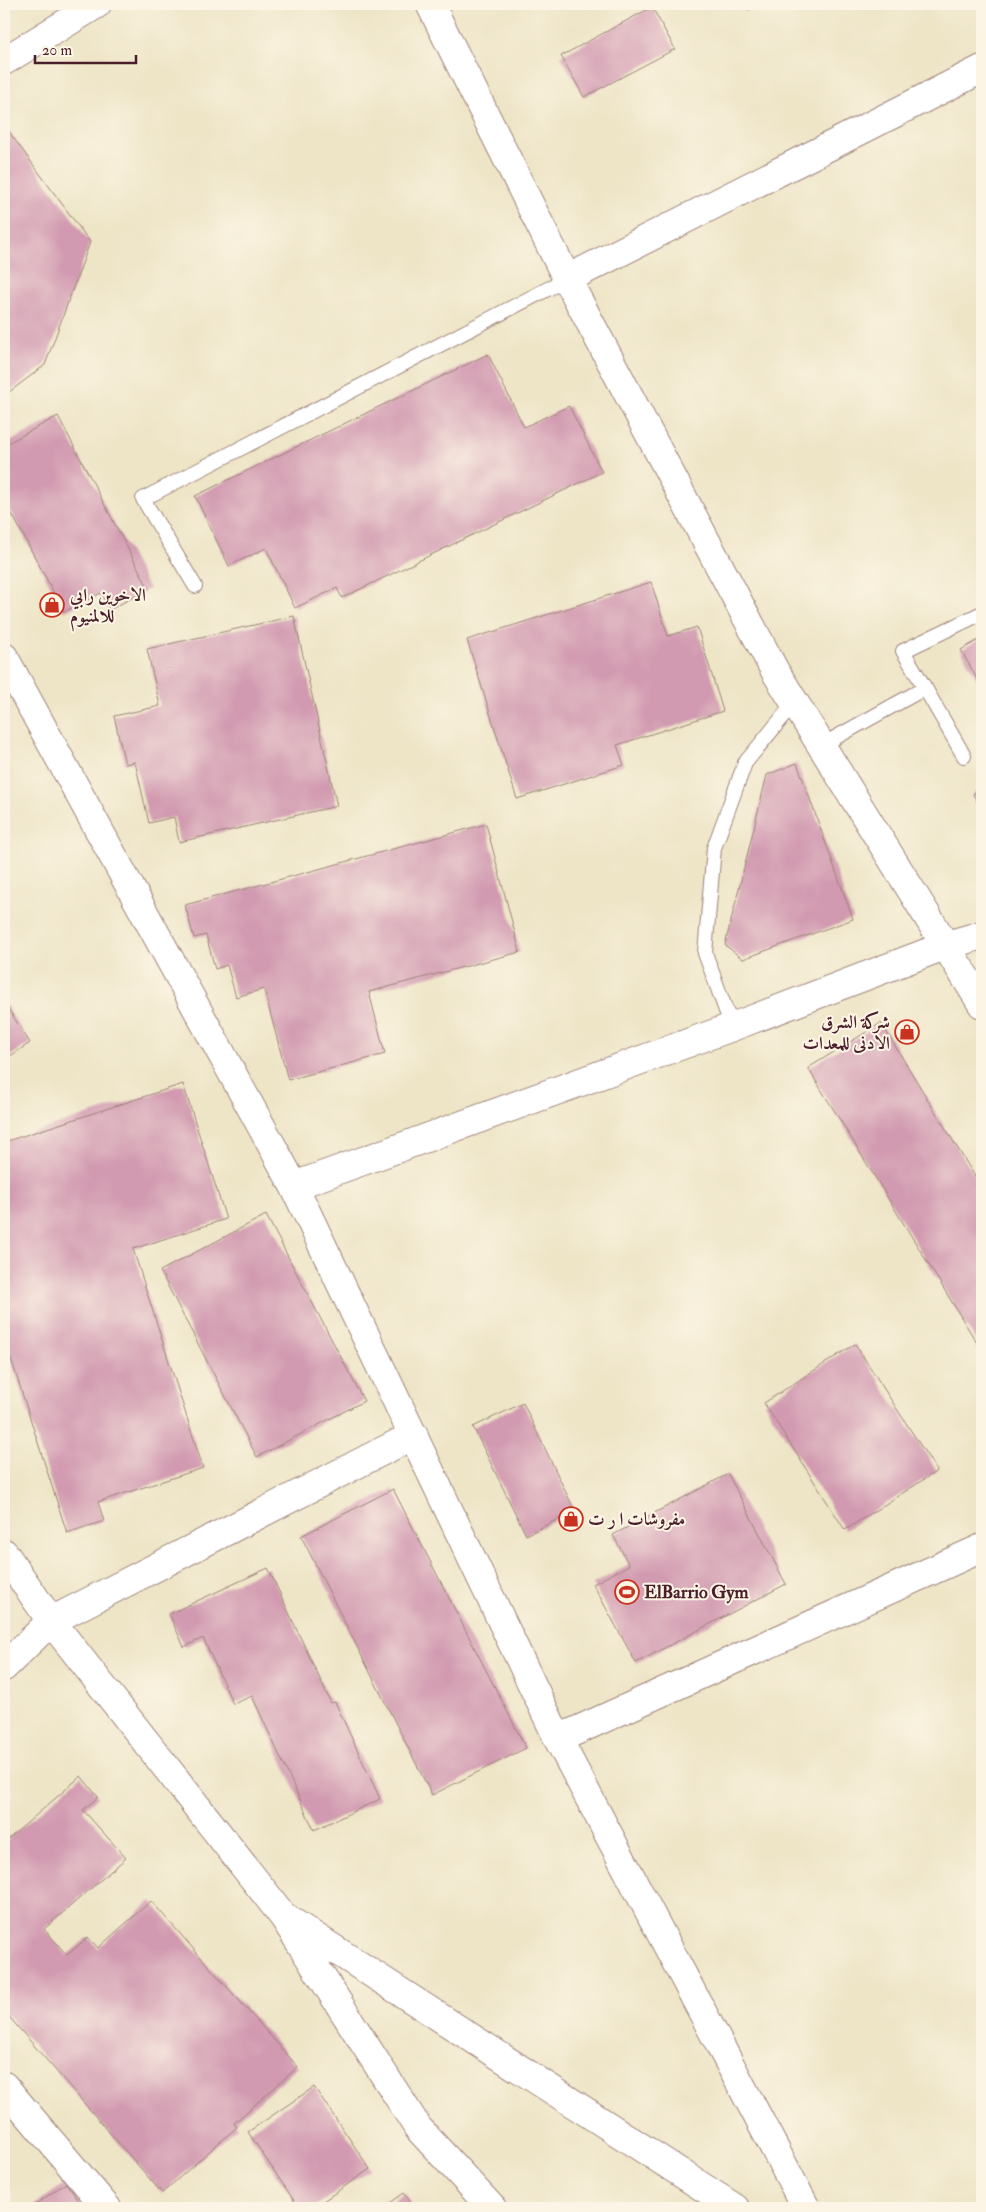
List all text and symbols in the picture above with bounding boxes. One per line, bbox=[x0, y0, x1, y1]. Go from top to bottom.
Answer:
scale bar bbox=[35, 32, 136, 64]
text: 20 m bbox=[42, 41, 72, 60]
place label: الاخوين رابي للالمنيوم bbox=[69, 584, 146, 632]
shop icon: الاخوين رابي للالمنيوم bbox=[39, 592, 65, 618]
place label: شركة الشرق الادنى للمعدات bbox=[802, 1011, 890, 1055]
shop icon: شركة الشرق الادنى للمعدات bbox=[894, 1019, 920, 1045]
shop icon: مفروشات ا ر ت bbox=[558, 1506, 584, 1532]
place label: مفروشات ا ر ت bbox=[588, 1508, 685, 1531]
sports icon: ElBarrio Gym bbox=[614, 1579, 640, 1605]
place label: ElBarrio Gym bbox=[644, 1581, 749, 1604]

